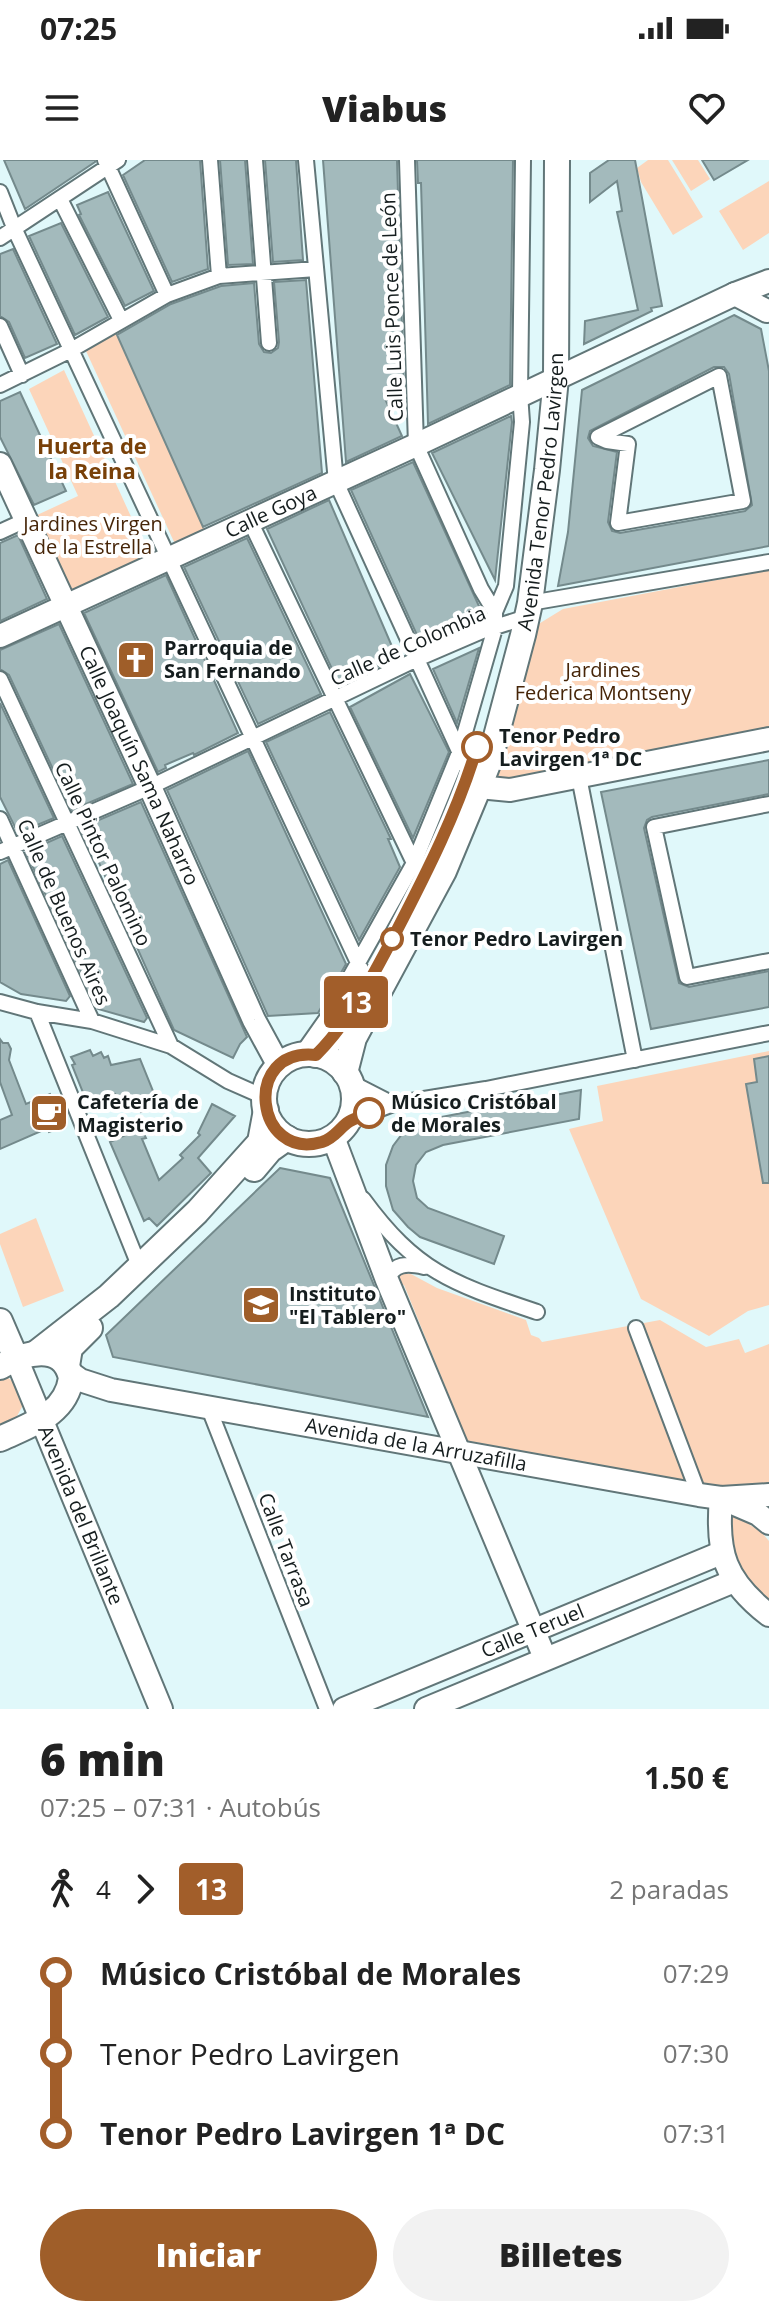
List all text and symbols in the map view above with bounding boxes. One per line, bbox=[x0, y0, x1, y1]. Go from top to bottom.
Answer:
text: 07:25 bbox=[40, 8, 117, 49]
text: Viabus bbox=[322, 84, 447, 133]
icon: menu bbox=[40, 86, 84, 130]
icon: heart bbox=[685, 86, 729, 130]
street label: Calle Luis Ponce de León bbox=[374, 192, 409, 422]
street label: Avenida Tenor Pedro Lavirgen bbox=[510, 353, 569, 633]
district label: Huerta de la Reina bbox=[37, 430, 147, 485]
street label: Calle Goya bbox=[220, 478, 321, 544]
park label: Jardines Virgen de la Estrella bbox=[21, 510, 163, 560]
street label: Calle de Colombia bbox=[326, 599, 490, 692]
place label: Parroquia de San Fernando bbox=[164, 634, 301, 684]
church icon: Parroquia de San Fernando bbox=[115, 639, 157, 681]
street label: Calle Joaquín Sama Naharro bbox=[73, 641, 206, 889]
park label: Jardines Federica Montseny bbox=[515, 656, 692, 706]
place label: Tenor Pedro Lavirgen 1ª DC bbox=[499, 722, 642, 772]
marker: Tenor Pedro Lavirgen 1ª DC bbox=[462, 732, 492, 762]
street label: Calle Pintor Palomino bbox=[49, 757, 158, 950]
street label: Calle de Buenos Aires bbox=[11, 815, 118, 1009]
place label: Tenor Pedro Lavirgen bbox=[410, 925, 623, 952]
marker: Tenor Pedro Lavirgen bbox=[381, 928, 403, 950]
line badge: 13 bbox=[320, 976, 392, 1028]
text: 13 bbox=[340, 983, 372, 1021]
place label: Cafetería de Magisterio bbox=[77, 1088, 199, 1138]
place label: Músico Cristóbal de Morales bbox=[391, 1088, 557, 1138]
cafe icon: Cafetería de Magisterio bbox=[28, 1092, 70, 1134]
marker: Músico Cristóbal de Morales bbox=[354, 1098, 384, 1128]
place label: Instituto "El Tablero" bbox=[289, 1280, 406, 1330]
school or university icon: Instituto "El Tablero" bbox=[240, 1284, 282, 1326]
street label: Avenida de la Arruzafilla bbox=[303, 1411, 529, 1477]
street label: Avenida del Brillante bbox=[32, 1421, 130, 1609]
street label: Calle Tarrasa bbox=[252, 1489, 321, 1611]
street label: Calle Teruel bbox=[477, 1597, 588, 1664]
text: 6 min bbox=[40, 1729, 165, 1789]
text: 1.50 € bbox=[644, 1757, 729, 1798]
text: 07:25 – 07:31 · Autobús bbox=[40, 1789, 321, 1825]
icon: walk bbox=[40, 1867, 84, 1911]
icon: forward bbox=[123, 1867, 167, 1911]
text: 13 bbox=[195, 1870, 227, 1908]
text: 4 bbox=[96, 1871, 111, 1907]
text: 2 paradas bbox=[609, 1871, 729, 1907]
text: Músico Cristóbal de Morales bbox=[100, 1953, 521, 1994]
text: 07:29 bbox=[663, 1955, 729, 1991]
text: Tenor Pedro Lavirgen bbox=[100, 2033, 400, 2074]
text: 07:30 bbox=[663, 2035, 729, 2071]
text: Tenor Pedro Lavirgen 1ª DC bbox=[100, 2113, 505, 2154]
text: 07:31 bbox=[663, 2115, 729, 2151]
button: Iniciar bbox=[40, 2209, 377, 2301]
button: Billetes bbox=[393, 2209, 729, 2301]

